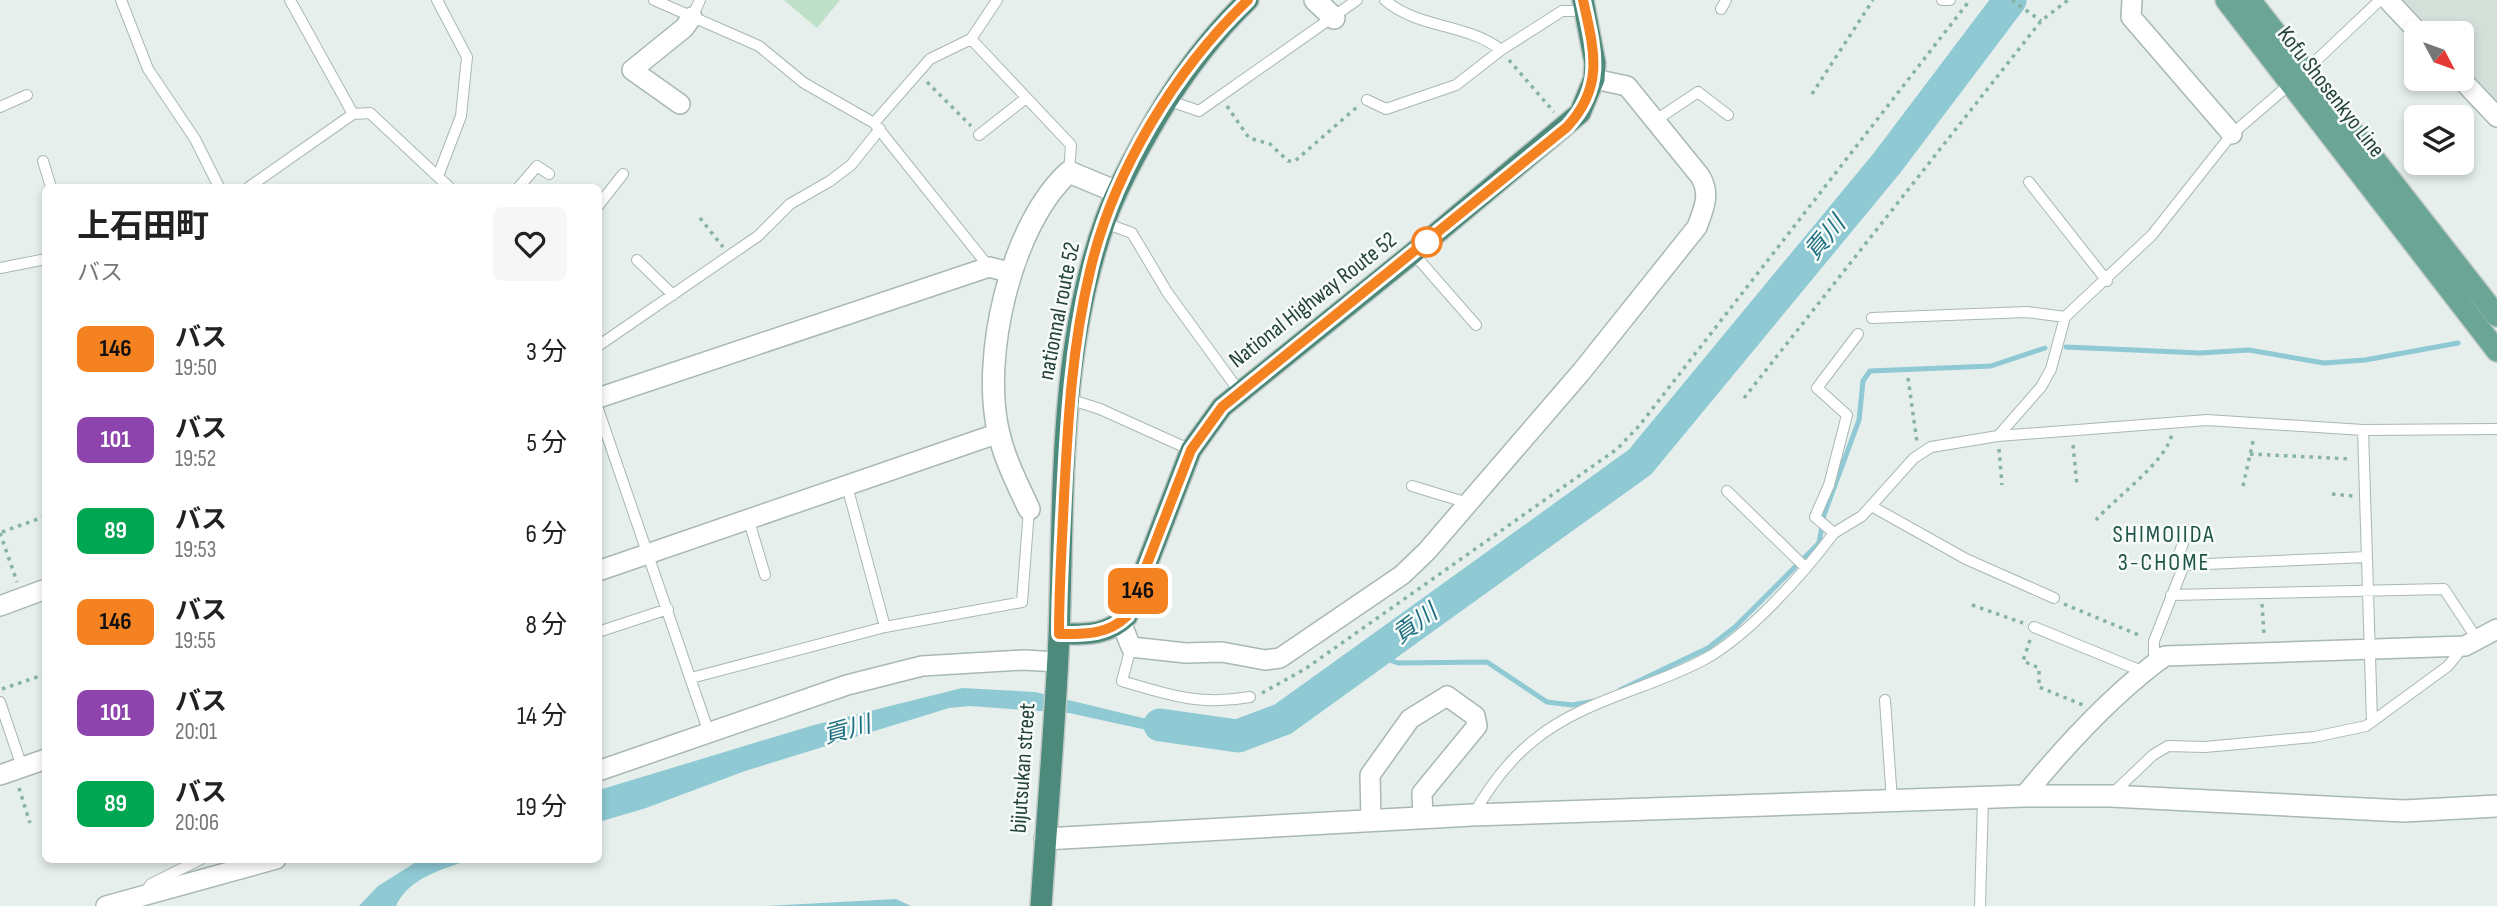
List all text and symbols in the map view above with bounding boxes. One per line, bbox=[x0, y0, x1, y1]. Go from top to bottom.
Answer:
street label: Kofu Shosenkyo Line bbox=[2271, 21, 2391, 163]
north arrow bbox=[2404, 21, 2474, 91]
map controls bbox=[2404, 21, 2474, 175]
button: layers bbox=[2404, 105, 2474, 175]
text: 上石田町 bbox=[77, 207, 209, 247]
button: heart bbox=[493, 207, 567, 281]
water label: 貢川 bbox=[1798, 208, 1853, 266]
street label: National Highway Route 52 bbox=[1224, 226, 1402, 374]
unlabelled marker bbox=[1412, 227, 1442, 257]
street label: nationnal route 52 bbox=[1032, 240, 1086, 382]
text: バス bbox=[77, 259, 123, 287]
text: バス bbox=[175, 323, 227, 354]
text: 146 bbox=[99, 334, 132, 363]
text: 3 分 bbox=[526, 337, 567, 368]
text: 19:50 bbox=[175, 354, 217, 382]
text: バス bbox=[175, 414, 227, 445]
text: 101 bbox=[100, 425, 131, 454]
text: 5 分 bbox=[526, 428, 567, 459]
text: 19:52 bbox=[175, 445, 216, 473]
text: バス bbox=[175, 505, 227, 536]
text: 89 bbox=[104, 516, 127, 545]
text: 6 分 bbox=[525, 519, 567, 550]
district label: SHIMOIIDA 3-CHOME bbox=[2113, 520, 2215, 577]
text: 19:53 bbox=[175, 536, 216, 564]
line badge: 146 bbox=[1098, 568, 1178, 614]
text: 146 bbox=[1122, 576, 1154, 605]
text: バス bbox=[175, 596, 227, 627]
water label: 貢川 bbox=[1387, 596, 1445, 650]
text: 146 bbox=[99, 607, 132, 636]
text: 8 分 bbox=[525, 610, 567, 641]
text: 19:55 bbox=[175, 627, 216, 655]
text: バス bbox=[175, 687, 227, 718]
text: 101 bbox=[100, 698, 131, 727]
text: 14 分 bbox=[517, 701, 567, 732]
street label: bijutsukan street bbox=[1004, 702, 1042, 834]
water label: 貢川 bbox=[820, 709, 877, 750]
text: 20:01 bbox=[175, 718, 217, 746]
text: バス bbox=[175, 778, 227, 809]
text: 89 bbox=[104, 789, 127, 818]
text: 19 分 bbox=[516, 792, 567, 823]
text: 20:06 bbox=[175, 809, 219, 837]

